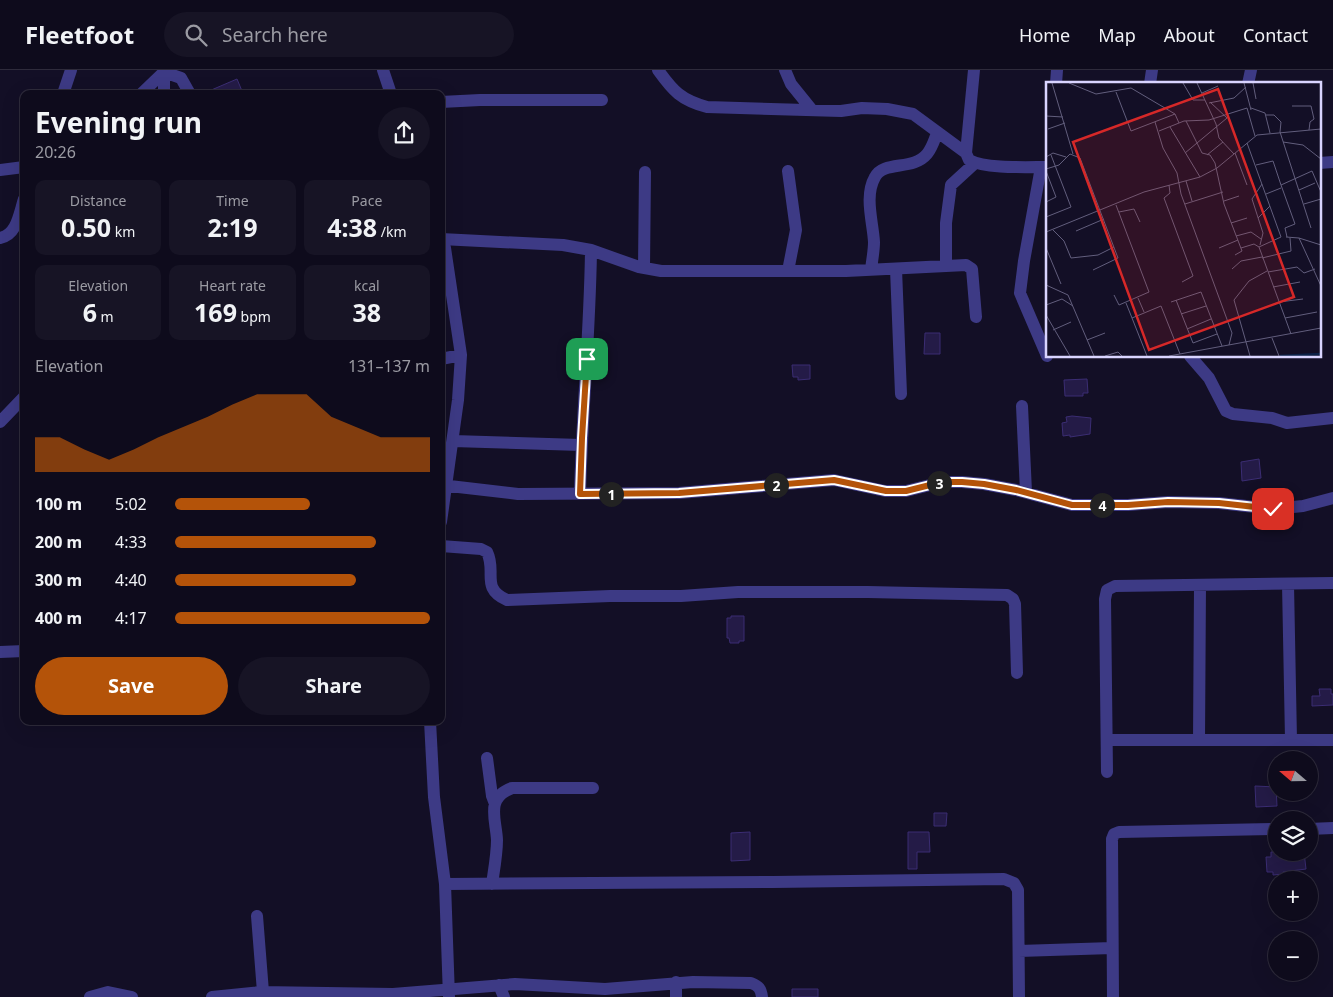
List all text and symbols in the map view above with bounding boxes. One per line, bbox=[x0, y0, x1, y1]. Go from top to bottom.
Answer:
search box bbox=[164, 12, 514, 57]
text: Fleetfoot bbox=[25, 18, 134, 51]
icon: search bbox=[182, 21, 210, 49]
text: Search here bbox=[222, 22, 328, 48]
text: Home bbox=[1019, 23, 1070, 47]
text: Map bbox=[1098, 23, 1136, 47]
text: About bbox=[1164, 23, 1215, 47]
text: Contact bbox=[1243, 23, 1308, 47]
inset map bbox=[1046, 82, 1320, 358]
text: Evening run bbox=[35, 103, 202, 141]
button: share bbox=[378, 107, 430, 159]
text: 20:26 bbox=[35, 141, 76, 163]
text: Distance bbox=[70, 191, 127, 210]
text: Time bbox=[216, 191, 249, 210]
text: Pace bbox=[351, 191, 382, 210]
text: 0.50 bbox=[61, 210, 111, 244]
text: 2:19 bbox=[208, 210, 257, 244]
text: 4:38 bbox=[327, 210, 377, 244]
text: km bbox=[111, 222, 135, 241]
text: /km bbox=[377, 222, 407, 241]
text: Elevation bbox=[68, 276, 128, 295]
text: Heart rate bbox=[199, 276, 266, 295]
text: kcal bbox=[354, 276, 380, 295]
text: 6 bbox=[83, 295, 97, 329]
text: 169 bbox=[194, 295, 237, 329]
text: 38 bbox=[353, 295, 381, 329]
text: m bbox=[97, 307, 114, 326]
text: bpm bbox=[237, 307, 271, 326]
pin bbox=[566, 338, 608, 380]
icon: arrive bbox=[573, 345, 601, 373]
text: Elevation bbox=[35, 355, 103, 377]
text: 131–137 m bbox=[348, 355, 430, 377]
pin: 3 bbox=[926, 470, 952, 496]
pin: 2 bbox=[764, 472, 788, 498]
text: 3 bbox=[935, 474, 944, 493]
text: 2 bbox=[772, 476, 781, 495]
pin: 1 bbox=[598, 482, 624, 506]
text: 1 bbox=[607, 485, 616, 504]
pin bbox=[1252, 488, 1294, 530]
pin: 4 bbox=[1090, 492, 1114, 518]
text: 100 m bbox=[35, 493, 82, 515]
text: 5:02 bbox=[115, 493, 147, 515]
icon: check bbox=[1259, 495, 1287, 523]
text: 4 bbox=[1098, 496, 1107, 515]
text: 200 m bbox=[35, 531, 82, 553]
text: 4:33 bbox=[115, 531, 147, 553]
text: 300 m bbox=[35, 569, 82, 591]
text: 4:40 bbox=[115, 569, 147, 591]
text: 400 m bbox=[35, 607, 82, 629]
text: 4:17 bbox=[115, 607, 147, 629]
button: Save bbox=[35, 657, 228, 715]
button: Share bbox=[238, 657, 430, 715]
north arrow bbox=[1268, 751, 1318, 801]
map controls bbox=[1268, 751, 1318, 981]
button: layers bbox=[1268, 811, 1318, 861]
button: + bbox=[1268, 871, 1318, 921]
button: − bbox=[1268, 931, 1318, 981]

